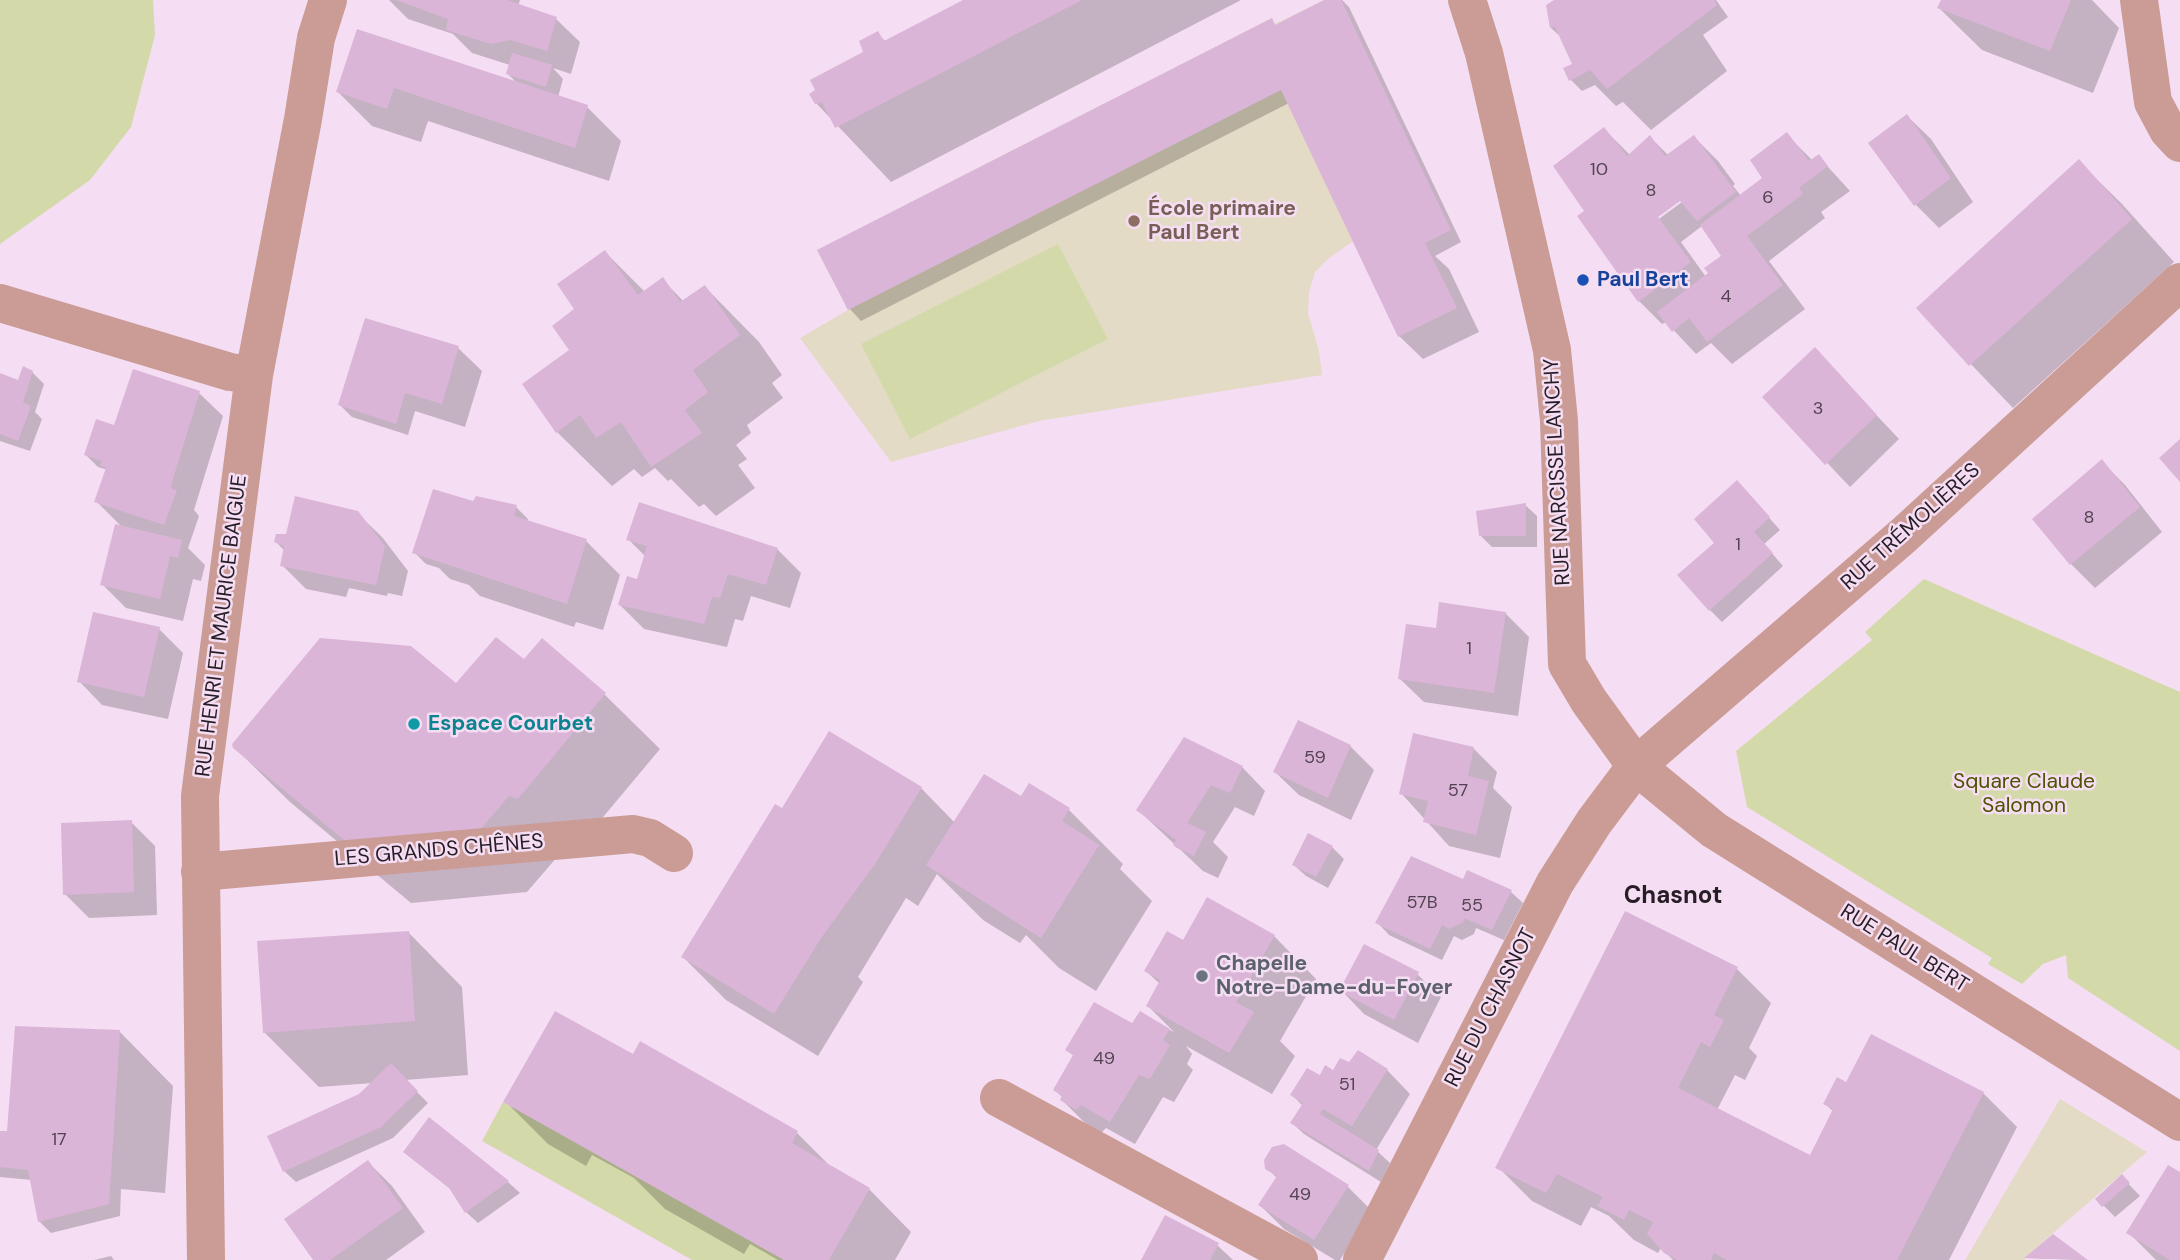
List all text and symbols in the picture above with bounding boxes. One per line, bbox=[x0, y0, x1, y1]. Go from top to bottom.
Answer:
house number: 10 bbox=[1590, 159, 1608, 181]
house number: 8 bbox=[1646, 180, 1656, 202]
house number: 6 bbox=[1762, 187, 1774, 209]
place label: École primaire Paul Bert bbox=[1148, 196, 1296, 246]
marker: École primaire Paul Bert bbox=[1126, 213, 1142, 229]
place label: Paul Bert bbox=[1597, 267, 1689, 293]
marker: Paul Bert bbox=[1575, 272, 1591, 288]
house number: 4 bbox=[1721, 286, 1731, 308]
street label: RUE NARCISSE LANCHY bbox=[1539, 358, 1577, 586]
house number: 3 bbox=[1813, 398, 1823, 420]
street label: RUE TRÉMOLIÈRES bbox=[1836, 458, 1986, 596]
street label: RUE HENRI ET MAURICE BAIGUE bbox=[191, 474, 253, 778]
house number: 8 bbox=[2084, 507, 2094, 529]
house number: 1 bbox=[1735, 534, 1741, 556]
house number: 1 bbox=[1466, 638, 1472, 660]
place label: Espace Courbet bbox=[428, 711, 593, 737]
marker: Espace Courbet bbox=[406, 716, 422, 732]
house number: 59 bbox=[1304, 747, 1326, 769]
park label: Square Claude Salomon bbox=[1953, 769, 2095, 819]
house number: 57 bbox=[1448, 780, 1468, 802]
street label: LES GRANDS CHÊNES bbox=[334, 829, 544, 873]
district label: Chasnot bbox=[1624, 883, 1722, 911]
house number: 57B bbox=[1406, 892, 1438, 914]
house number: 55 bbox=[1461, 895, 1483, 917]
street label: RUE PAUL BERT bbox=[1835, 899, 1973, 999]
street label: RUE DU CHASNOT bbox=[1440, 924, 1542, 1092]
place label: Chapelle Notre-Dame-du-Foyer bbox=[1216, 951, 1452, 1001]
marker: Chapelle Notre-Dame-du-Foyer bbox=[1194, 968, 1210, 984]
house number: 49 bbox=[1093, 1048, 1115, 1070]
house number: 51 bbox=[1339, 1074, 1355, 1096]
house number: 17 bbox=[51, 1129, 67, 1151]
house number: 49 bbox=[1289, 1184, 1311, 1206]

